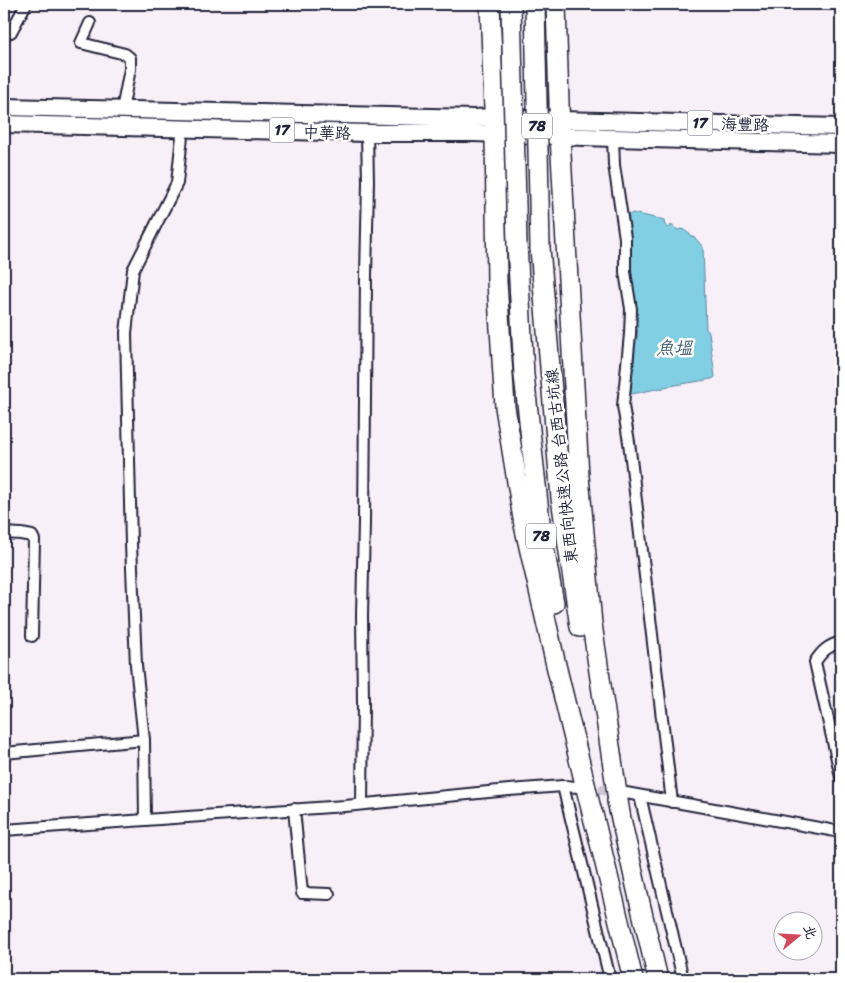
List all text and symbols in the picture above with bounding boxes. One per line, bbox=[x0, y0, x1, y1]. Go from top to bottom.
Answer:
road number: 17 bbox=[688, 110, 712, 136]
street label: 海豐路 bbox=[721, 110, 769, 139]
road number: 78 bbox=[522, 114, 552, 138]
street label: 中華路 bbox=[302, 117, 351, 148]
road number: 17 bbox=[270, 118, 294, 142]
water label: 魚塭 bbox=[656, 332, 694, 364]
street label: 東西向快速公路 台西古坑線 bbox=[537, 367, 586, 565]
road number: 78 bbox=[526, 524, 556, 548]
north arrow bbox=[772, 910, 822, 960]
text: 北 bbox=[796, 922, 824, 943]

